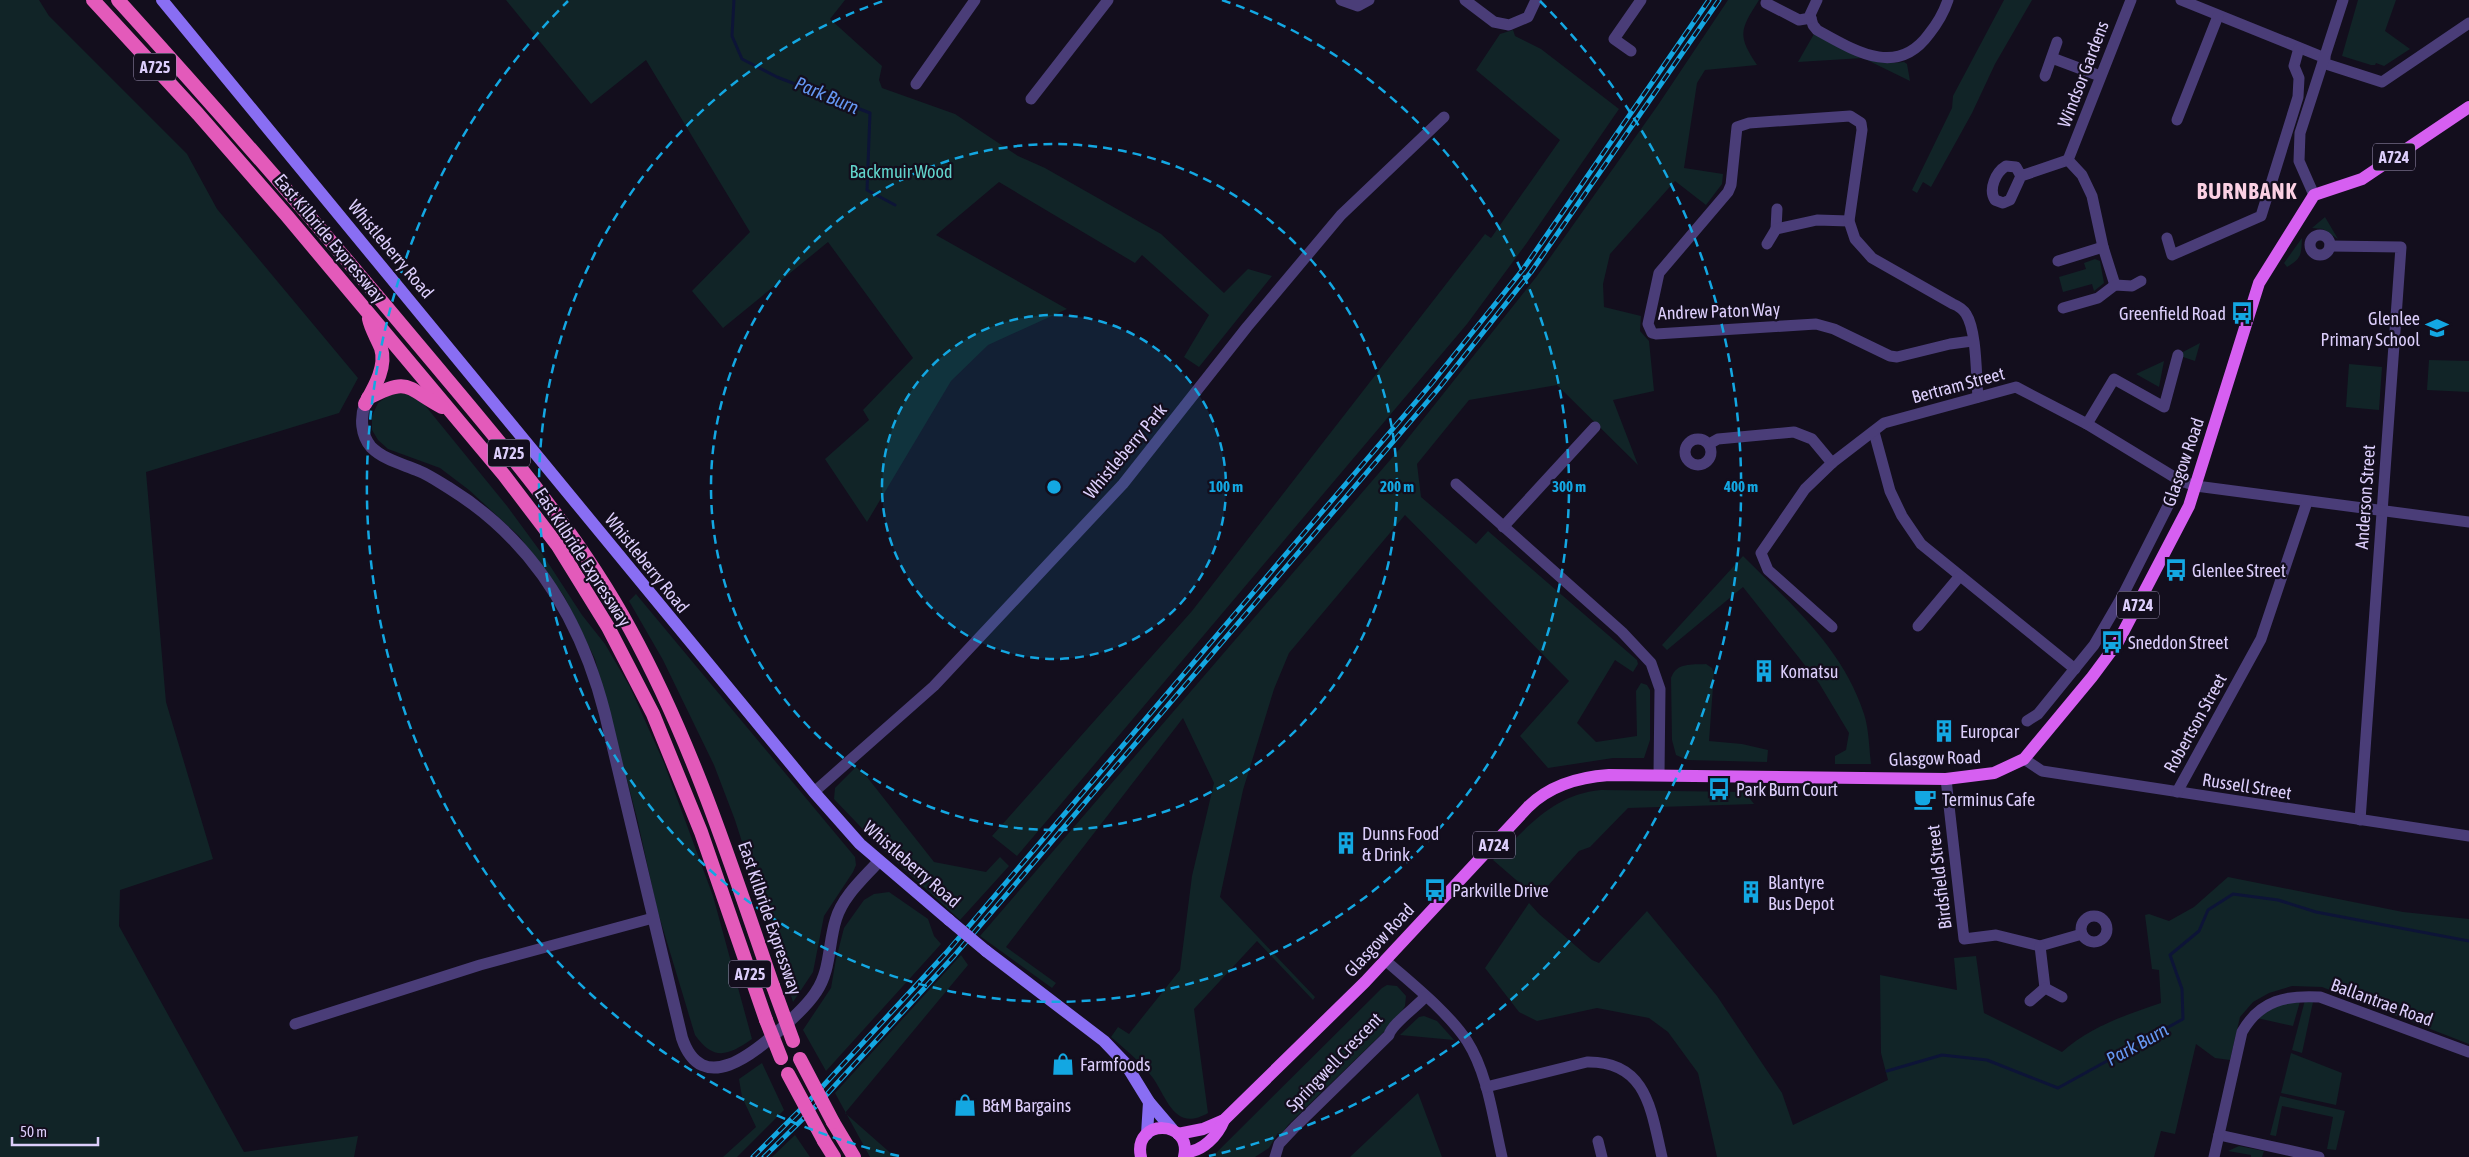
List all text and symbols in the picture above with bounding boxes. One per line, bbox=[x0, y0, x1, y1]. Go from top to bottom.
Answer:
street label: Windsor Gardens bbox=[2053, 18, 2113, 130]
road number: A725 bbox=[134, 54, 176, 80]
water label: Park Burn bbox=[792, 72, 862, 118]
road number: A724 bbox=[2373, 144, 2415, 170]
park label: Backmuir Wood bbox=[849, 161, 953, 182]
street label: East Kilbride Expressway bbox=[270, 170, 390, 306]
district label: BURNBANK bbox=[2197, 178, 2297, 204]
street label: Whistleberry Road bbox=[344, 196, 438, 302]
street label: Andrew Paton Way bbox=[1657, 298, 1781, 324]
bus stop icon: Greenfield Road bbox=[2229, 300, 2255, 326]
place label: Greenfield Road bbox=[2119, 303, 2226, 324]
place label: Glenlee Primary School bbox=[2321, 308, 2420, 350]
school or university icon: Glenlee Primary School bbox=[2424, 315, 2450, 341]
street label: Bertram Street bbox=[1909, 363, 2007, 407]
street label: Whistleberry Park bbox=[1079, 399, 1171, 503]
street label: Glasgow Road bbox=[2158, 415, 2208, 509]
road number: A725 bbox=[488, 439, 530, 466]
street label: Anderson Street bbox=[2351, 444, 2379, 550]
centre of rings bbox=[1045, 478, 1063, 496]
text: 100 m bbox=[1209, 478, 1243, 495]
text: 200 m bbox=[1380, 478, 1414, 495]
text: 300 m bbox=[1552, 478, 1586, 495]
text: 400 m bbox=[1723, 478, 1758, 495]
street label: East Kilbride Expressway bbox=[530, 484, 636, 630]
street label: Whistleberry Road bbox=[601, 509, 693, 617]
bus stop icon: Glenlee Street bbox=[2163, 557, 2189, 583]
place label: Glenlee Street bbox=[2192, 560, 2286, 581]
road number: A724 bbox=[2117, 592, 2159, 618]
bus stop icon: Sneddon Street bbox=[2099, 629, 2125, 655]
place label: Sneddon Street bbox=[2128, 632, 2229, 653]
building icon: Komatsu bbox=[1751, 658, 1777, 684]
place label: Komatsu bbox=[1780, 661, 1838, 682]
street label: Robertson Street bbox=[2159, 670, 2231, 776]
building icon: Europcar bbox=[1931, 718, 1957, 744]
place label: Europcar bbox=[1960, 721, 2020, 742]
street label: Glasgow Road bbox=[1889, 746, 1981, 770]
street label: Russell Street bbox=[2201, 769, 2293, 803]
bus stop icon: Park Burn Court bbox=[1706, 776, 1732, 802]
place label: Park Burn Court bbox=[1736, 779, 1838, 800]
cafe icon: Terminus Cafe bbox=[1912, 786, 1938, 812]
place label: Terminus Cafe bbox=[1942, 789, 2035, 810]
street label: Whistleberry Road bbox=[859, 816, 965, 912]
place label: Dunns Food & Drink bbox=[1362, 823, 1439, 865]
street label: Birdsfield Street bbox=[1922, 823, 1956, 931]
building icon: Dunns Food & Drink bbox=[1333, 830, 1359, 856]
road number: A724 bbox=[1473, 832, 1515, 858]
street label: East Kilbride Expressway bbox=[734, 838, 806, 998]
place label: Blantyre Bus Depot bbox=[1768, 872, 1834, 914]
bus stop icon: Parkville Drive bbox=[1422, 877, 1448, 903]
building icon: Blantyre Bus Depot bbox=[1738, 879, 1764, 905]
place label: Parkville Drive bbox=[1452, 880, 1549, 901]
street label: Glasgow Road bbox=[1340, 899, 1418, 981]
road number: A725 bbox=[729, 961, 771, 988]
street label: Ballantrae Road bbox=[2328, 974, 2436, 1030]
street label: Springwell Crescent bbox=[1281, 1008, 1387, 1116]
water label: Park Burn bbox=[2102, 1018, 2172, 1070]
shop icon: Farmfoods bbox=[1050, 1051, 1076, 1077]
place label: Farmfoods bbox=[1080, 1054, 1150, 1075]
shop icon: B&M Bargains bbox=[952, 1092, 978, 1118]
place label: B&M Bargains bbox=[982, 1095, 1071, 1116]
scale bar bbox=[12, 1114, 99, 1146]
text: 50 m bbox=[20, 1123, 47, 1140]

